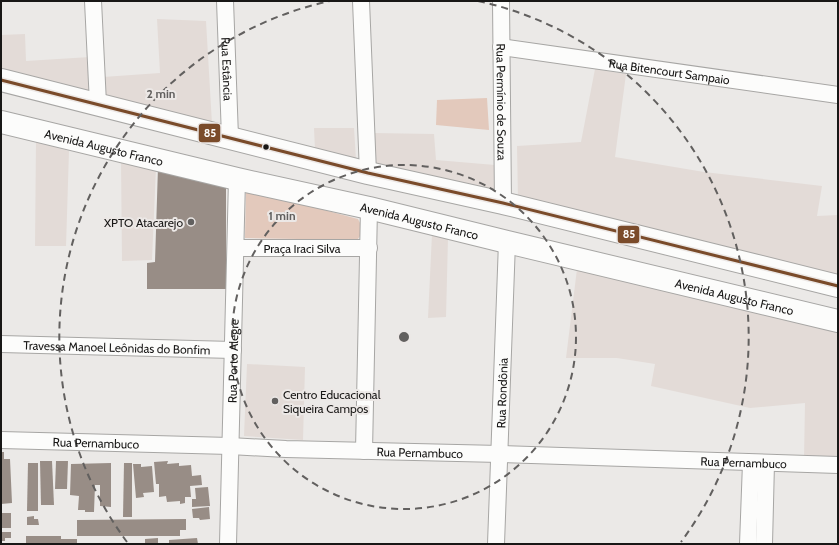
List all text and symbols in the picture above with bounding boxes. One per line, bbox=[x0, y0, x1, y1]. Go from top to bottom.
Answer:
street label: Rua Estância bbox=[219, 37, 236, 101]
street label: Rua Permínio de Souza bbox=[494, 43, 510, 161]
street label: Rua Bitencourt Sampaio bbox=[608, 55, 731, 87]
text: 2 min bbox=[147, 86, 175, 101]
line badge: 85 bbox=[198, 123, 221, 143]
street label: Avenida Augusto Franco bbox=[43, 125, 165, 169]
text: 85 bbox=[204, 126, 216, 140]
unlabelled marker bbox=[261, 142, 271, 152]
street label: Avenida Augusto Franco bbox=[359, 199, 481, 242]
text: 1 min bbox=[268, 208, 296, 223]
place label: XPTO Atacarejo bbox=[104, 215, 183, 230]
marker: XPTO Atacarejo bbox=[186, 217, 196, 227]
line badge: 85 bbox=[617, 225, 640, 244]
text: 85 bbox=[623, 227, 635, 241]
street label: Praça Iraci Silva bbox=[263, 241, 341, 256]
street label: Avenida Augusto Franco bbox=[674, 275, 796, 318]
street label: Rua Porto Alegre bbox=[224, 319, 241, 403]
centre of rings bbox=[397, 330, 411, 344]
street label: Travessa Manoel Leônidas do Bonfim bbox=[23, 337, 211, 357]
street label: Rua Rondônia bbox=[493, 357, 510, 429]
place label: Centro Educacional Siqueira Campos bbox=[283, 387, 381, 416]
marker: Centro Educacional Siqueira Campos bbox=[270, 396, 280, 406]
street label: Rua Pernambuco bbox=[53, 434, 140, 451]
street label: Rua Pernambuco bbox=[376, 444, 464, 461]
street label: Rua Pernambuco bbox=[700, 453, 788, 471]

